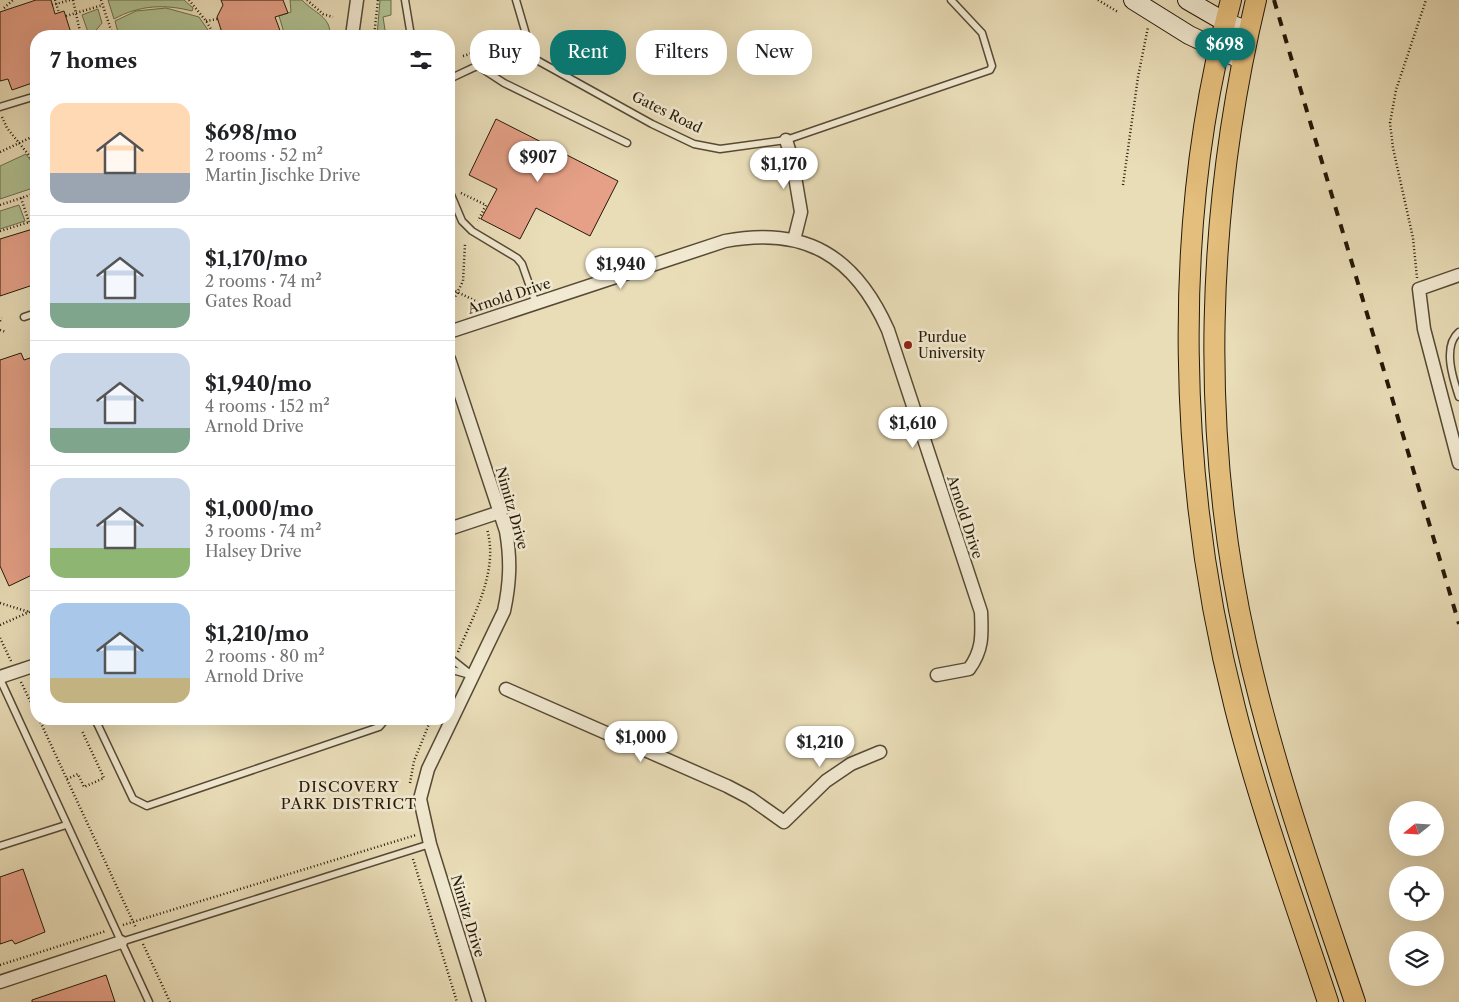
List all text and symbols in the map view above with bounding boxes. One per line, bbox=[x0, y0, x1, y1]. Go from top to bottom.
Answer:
pin: $698 bbox=[1195, 28, 1255, 70]
chip: Buy bbox=[470, 30, 540, 75]
chip: Rent bbox=[550, 30, 626, 75]
chip: Filters bbox=[636, 30, 727, 75]
chip: New bbox=[737, 30, 812, 75]
text: $698 bbox=[1206, 34, 1244, 54]
icon: filters bbox=[407, 46, 435, 74]
text: 7 homes bbox=[50, 48, 137, 73]
street label: Gates Road bbox=[629, 87, 705, 137]
text: $698/mo bbox=[205, 120, 297, 145]
icon: home bbox=[90, 123, 150, 183]
pin: $907 bbox=[508, 140, 568, 183]
text: 2 rooms · 52 m² bbox=[205, 145, 323, 165]
text: $907 bbox=[519, 147, 557, 167]
pin: $1,170 bbox=[743, 148, 825, 190]
text: $1,170 bbox=[761, 154, 807, 174]
text: Martin Jischke Drive bbox=[205, 165, 360, 185]
text: $1,170/mo bbox=[205, 246, 308, 271]
icon: home bbox=[90, 248, 150, 308]
pin: $1,940 bbox=[580, 248, 662, 290]
text: $1,940 bbox=[596, 254, 646, 274]
text: 2 rooms · 74 m² bbox=[205, 271, 322, 291]
street label: Arnold Drive bbox=[464, 274, 553, 318]
text: Gates Road bbox=[205, 291, 292, 311]
place label: Purdue University bbox=[918, 328, 986, 362]
marker: Purdue University bbox=[902, 339, 914, 351]
text: $1,940/mo bbox=[205, 371, 312, 396]
icon: home bbox=[90, 373, 150, 433]
text: 4 rooms · 152 m² bbox=[205, 396, 330, 416]
pin: $1,610 bbox=[872, 406, 954, 449]
text: $1,610 bbox=[889, 413, 937, 433]
text: Arnold Drive bbox=[205, 416, 304, 436]
street label: Nimitz Drive bbox=[492, 465, 532, 552]
street label: Arnold Drive bbox=[943, 472, 987, 561]
text: $1,000/mo bbox=[205, 496, 314, 521]
icon: home bbox=[90, 498, 150, 558]
text: 3 rooms · 74 m² bbox=[205, 521, 321, 541]
text: Halsey Drive bbox=[205, 541, 302, 561]
text: $1,210/mo bbox=[205, 621, 309, 646]
icon: home bbox=[90, 623, 150, 683]
text: 2 rooms · 80 m² bbox=[205, 646, 325, 666]
text: Arnold Drive bbox=[205, 666, 304, 686]
pin: $1,000 bbox=[600, 720, 682, 763]
pin: $1,210 bbox=[779, 726, 861, 768]
text: $1,000 bbox=[616, 727, 666, 747]
text: $1,210 bbox=[796, 732, 844, 752]
district label: DISCOVERY PARK DISTRICT bbox=[281, 777, 417, 813]
north arrow bbox=[1389, 801, 1444, 856]
map controls bbox=[1389, 801, 1444, 986]
button: locate bbox=[1389, 866, 1444, 921]
street label: Nimitz Drive bbox=[447, 873, 489, 960]
button: layers bbox=[1389, 931, 1444, 986]

